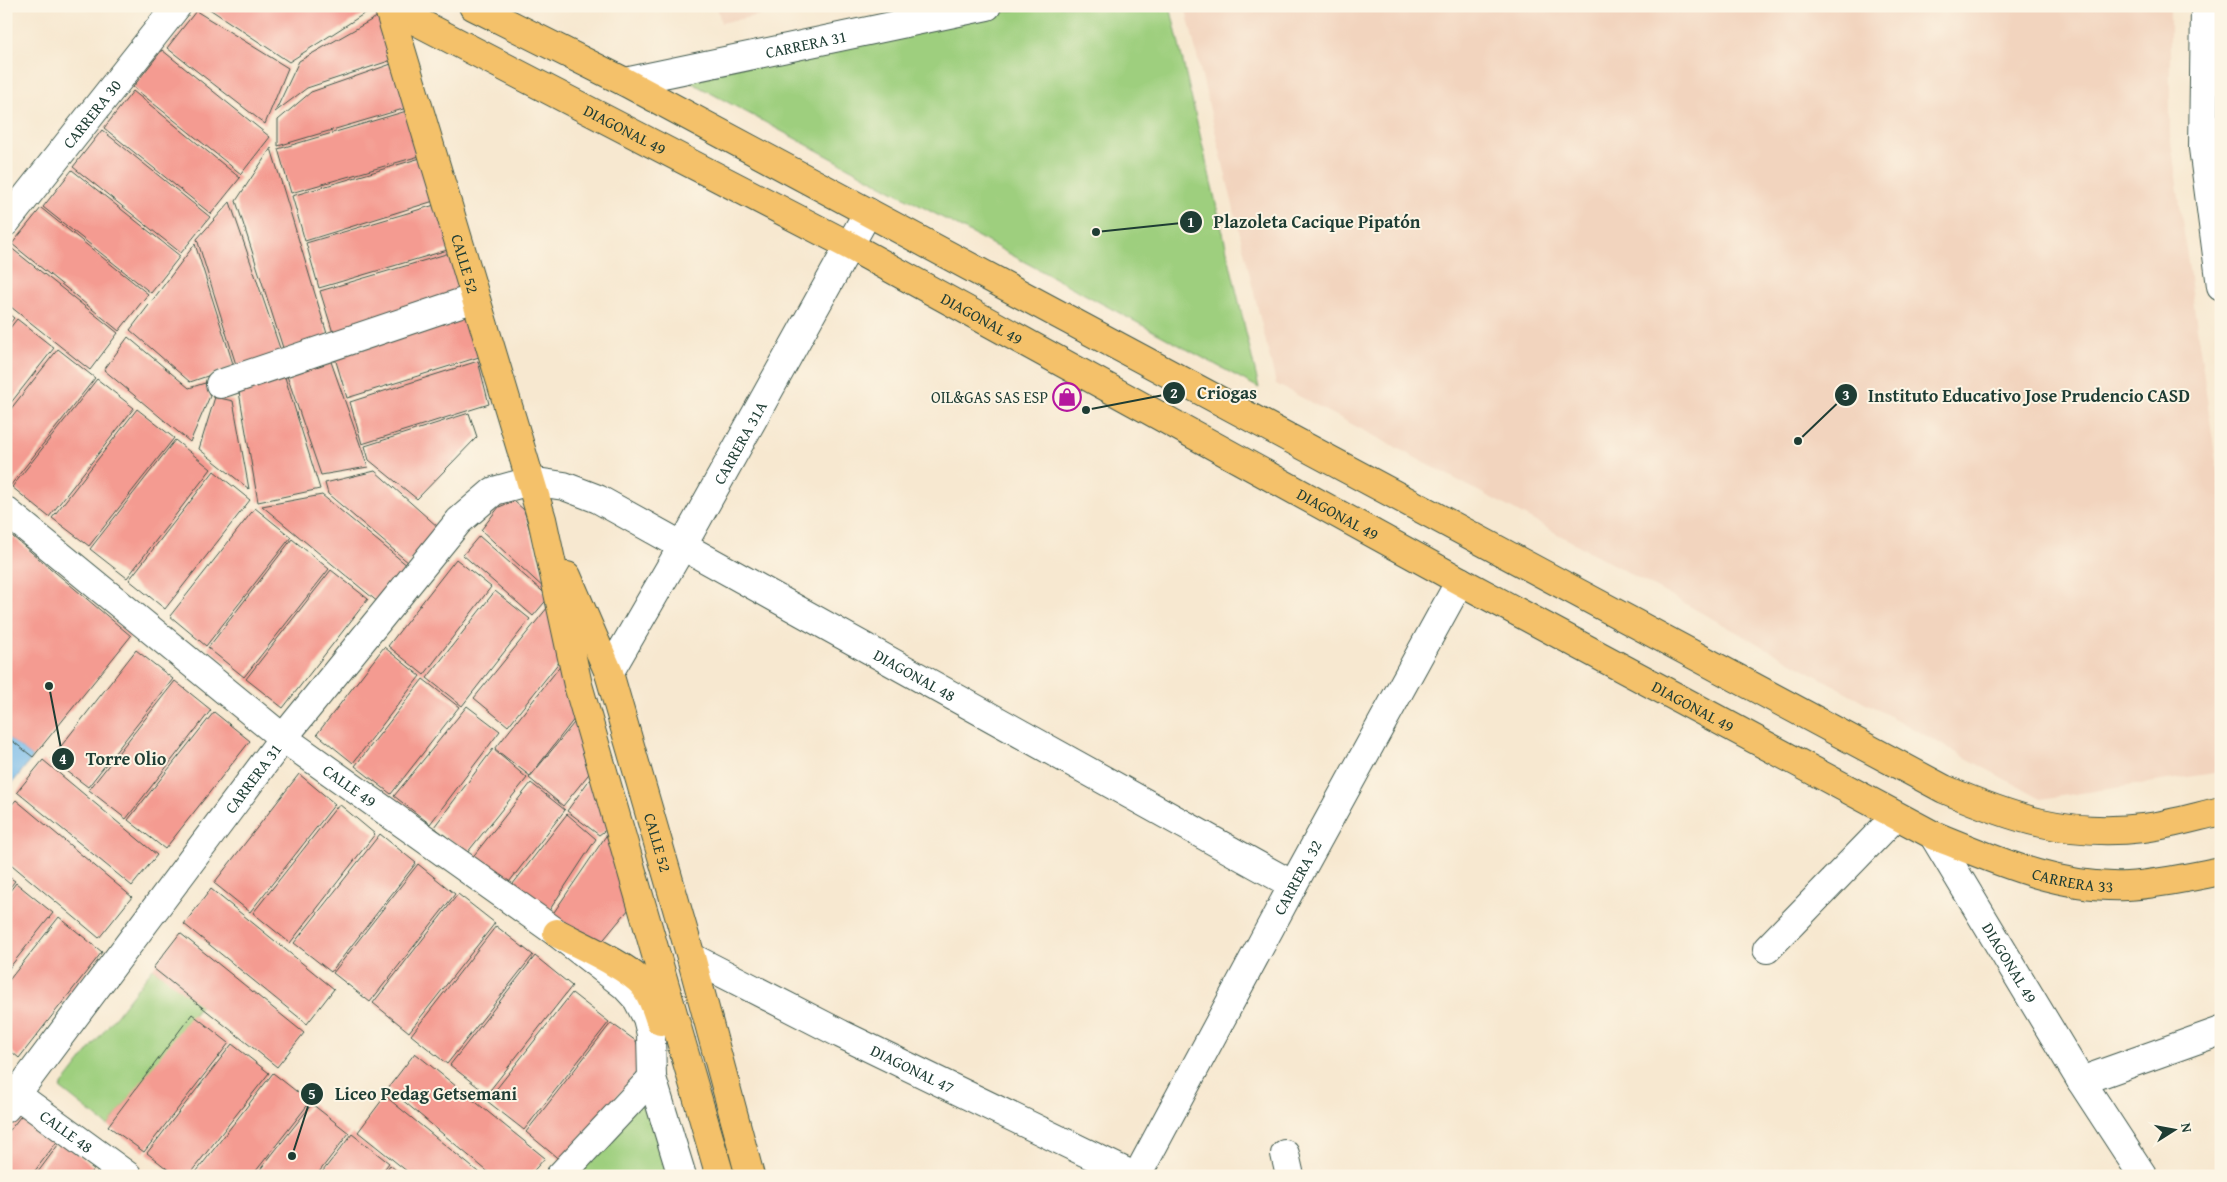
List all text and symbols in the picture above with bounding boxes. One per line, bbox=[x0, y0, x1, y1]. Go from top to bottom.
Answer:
street label: CARRERA 31 bbox=[763, 24, 849, 64]
street label: CARRERA 30 bbox=[57, 74, 127, 154]
street label: DIAGONAL 49 bbox=[579, 98, 671, 161]
callout: Plazoleta Cacique Pipatón bbox=[1178, 206, 1430, 239]
text: Plazoleta Cacique Pipatón bbox=[1214, 208, 1421, 235]
text: 1 bbox=[1187, 211, 1195, 232]
street label: CALLE 52 bbox=[445, 231, 486, 296]
street label: DIAGONAL 49 bbox=[937, 286, 1027, 351]
callout: Criogas bbox=[1162, 376, 1267, 409]
text: Criogas bbox=[1197, 379, 1257, 406]
callout: Instituto Educativo Jose Prudencio CASD bbox=[1833, 379, 2200, 412]
shop icon: OIL&GAS SAS ESP bbox=[1052, 382, 1082, 412]
text: 2 bbox=[1170, 382, 1178, 403]
text: Instituto Educativo Jose Prudencio CASD bbox=[1868, 382, 2190, 409]
text: 3 bbox=[1842, 384, 1850, 405]
place label: OIL&GAS SAS ESP bbox=[931, 385, 1048, 409]
street label: CARRERA 31A bbox=[707, 396, 773, 489]
street label: DIAGONAL 49 bbox=[1292, 482, 1383, 546]
street label: DIAGONAL 48 bbox=[869, 642, 960, 707]
street label: DIAGONAL 49 bbox=[1648, 674, 1739, 738]
street label: CARRERA 31 bbox=[219, 738, 287, 818]
callout: Torre Olio bbox=[50, 742, 176, 775]
text: Torre Olio bbox=[86, 745, 167, 772]
text: 4 bbox=[59, 748, 67, 769]
street label: CALLE 49 bbox=[318, 758, 382, 813]
street label: CALLE 52 bbox=[638, 810, 678, 875]
street label: CARRERA 32 bbox=[1267, 835, 1328, 919]
street label: CARRERA 33 bbox=[2029, 861, 2114, 898]
street label: DIAGONAL 49 bbox=[1976, 918, 2043, 1008]
street label: DIAGONAL 47 bbox=[867, 1038, 959, 1099]
callout: Liceo Pedag Getsemani bbox=[300, 1078, 527, 1111]
text: Liceo Pedag Getsemani bbox=[335, 1080, 517, 1107]
text: 5 bbox=[308, 1083, 316, 1104]
street label: CALLE 48 bbox=[35, 1104, 98, 1159]
north arrow bbox=[2150, 1104, 2200, 1154]
text: N bbox=[2176, 1121, 2198, 1135]

